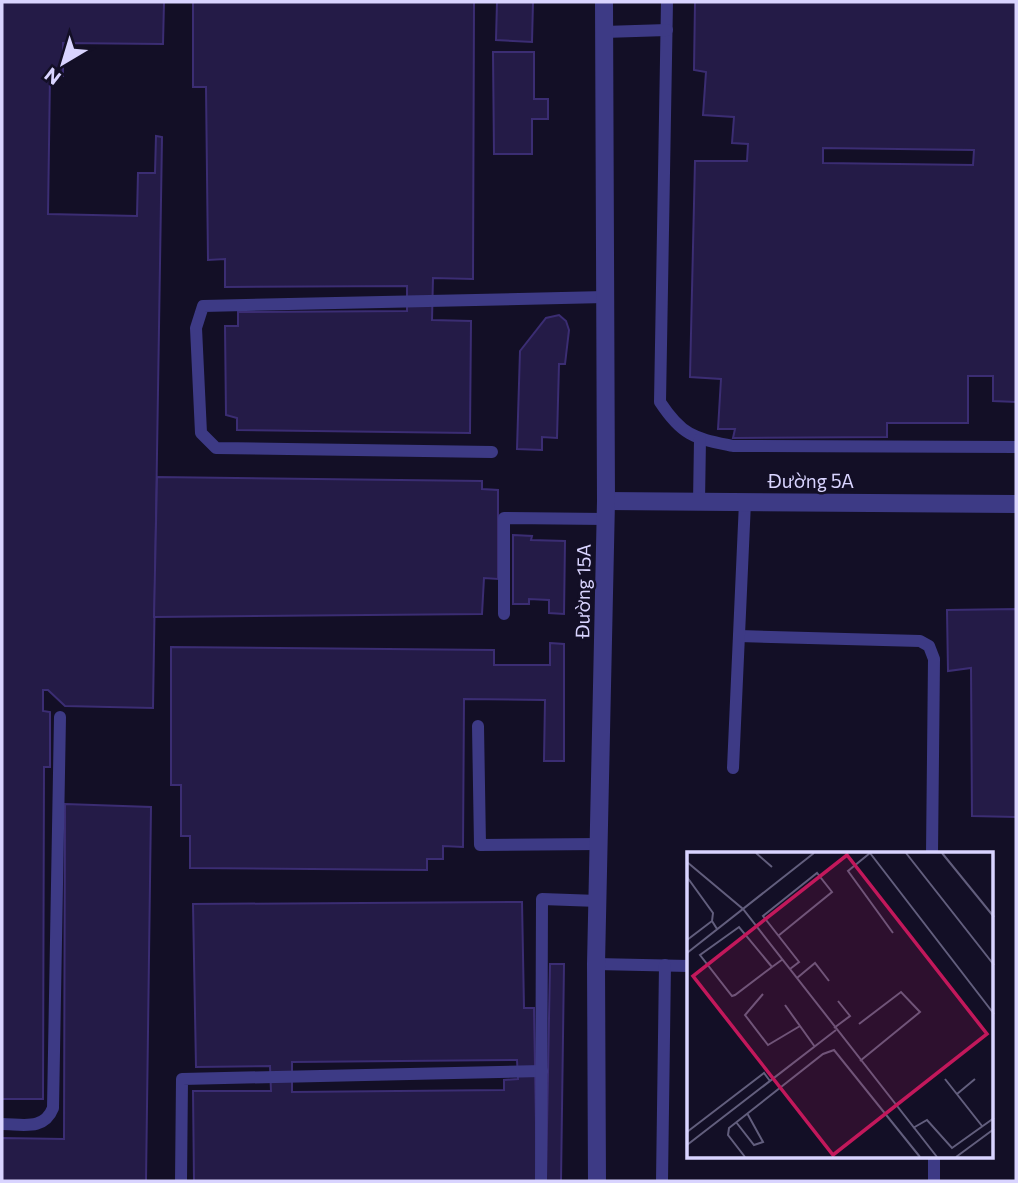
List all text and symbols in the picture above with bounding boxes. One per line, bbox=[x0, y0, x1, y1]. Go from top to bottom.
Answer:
north arrow bbox=[28, 28, 98, 98]
text: N bbox=[40, 63, 65, 90]
street label: Đường 5A bbox=[767, 469, 854, 492]
street label: Đường 15A bbox=[570, 544, 595, 639]
inset map bbox=[687, 852, 993, 1158]

